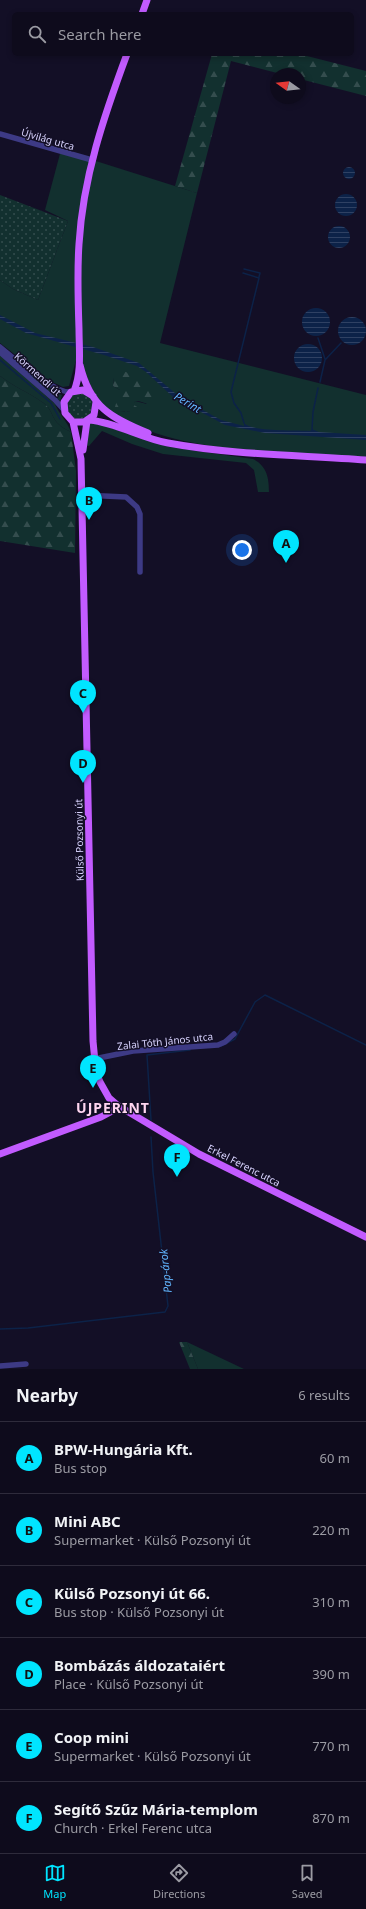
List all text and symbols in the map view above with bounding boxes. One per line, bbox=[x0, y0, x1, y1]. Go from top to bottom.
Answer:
search box bbox=[12, 12, 354, 56]
icon: search bbox=[26, 23, 48, 45]
text: Search here bbox=[58, 24, 141, 44]
north arrow bbox=[270, 68, 306, 104]
street label: Újvilág utca bbox=[20, 125, 76, 153]
street label: Körmendi út bbox=[12, 349, 65, 399]
water label: Perint bbox=[172, 388, 205, 416]
pin: B bbox=[76, 487, 102, 520]
pin: A bbox=[273, 530, 299, 563]
your location bbox=[232, 540, 252, 560]
pin: C bbox=[70, 680, 96, 713]
pin: D bbox=[70, 750, 96, 783]
street label: Külső Pozsonyi út bbox=[71, 798, 87, 881]
street label: Zalai Tóth János utca bbox=[116, 1029, 214, 1053]
pin: E bbox=[80, 1055, 106, 1088]
district label: ÚJPERINT bbox=[76, 1098, 150, 1117]
street label: Erkel Ferenc utca bbox=[205, 1141, 283, 1189]
pin: F bbox=[164, 1144, 190, 1177]
water label: Pap-árok bbox=[155, 1248, 175, 1294]
text: Nearby bbox=[16, 1384, 78, 1407]
text: 6 results bbox=[298, 1386, 350, 1404]
text: BPW-Hungária Kft. bbox=[54, 1439, 193, 1459]
text: A bbox=[25, 1449, 34, 1467]
text: 60 m bbox=[320, 1449, 350, 1467]
text: Bus stop bbox=[54, 1459, 107, 1477]
text: Mini ABC bbox=[54, 1511, 121, 1531]
text: B bbox=[25, 1521, 33, 1539]
text: 220 m bbox=[312, 1521, 350, 1539]
text: Supermarket · Külső Pozsonyi út bbox=[54, 1531, 251, 1549]
text: Külső Pozsonyi út 66. bbox=[54, 1583, 210, 1603]
text: C bbox=[25, 1593, 33, 1611]
text: 310 m bbox=[312, 1593, 350, 1611]
text: Bus stop · Külső Pozsonyi út bbox=[54, 1603, 224, 1621]
text: Bombázás áldozataiért bbox=[54, 1655, 225, 1675]
text: D bbox=[24, 1665, 34, 1683]
text: 390 m bbox=[312, 1665, 350, 1683]
text: Place · Külső Pozsonyi út bbox=[54, 1675, 203, 1693]
text: Coop mini bbox=[54, 1727, 129, 1747]
text: E bbox=[25, 1737, 33, 1755]
text: 770 m bbox=[312, 1737, 350, 1755]
text: Supermarket · Külső Pozsonyi út bbox=[54, 1747, 251, 1765]
text: Segítő Szűz Mária-templom bbox=[54, 1799, 258, 1819]
text: F bbox=[25, 1809, 33, 1827]
text: 870 m bbox=[312, 1809, 350, 1827]
text: Church · Erkel Ferenc utca bbox=[54, 1819, 212, 1837]
tab: Map bbox=[43, 1862, 66, 1901]
tab: Directions bbox=[153, 1862, 205, 1901]
tab: Saved bbox=[292, 1862, 323, 1901]

